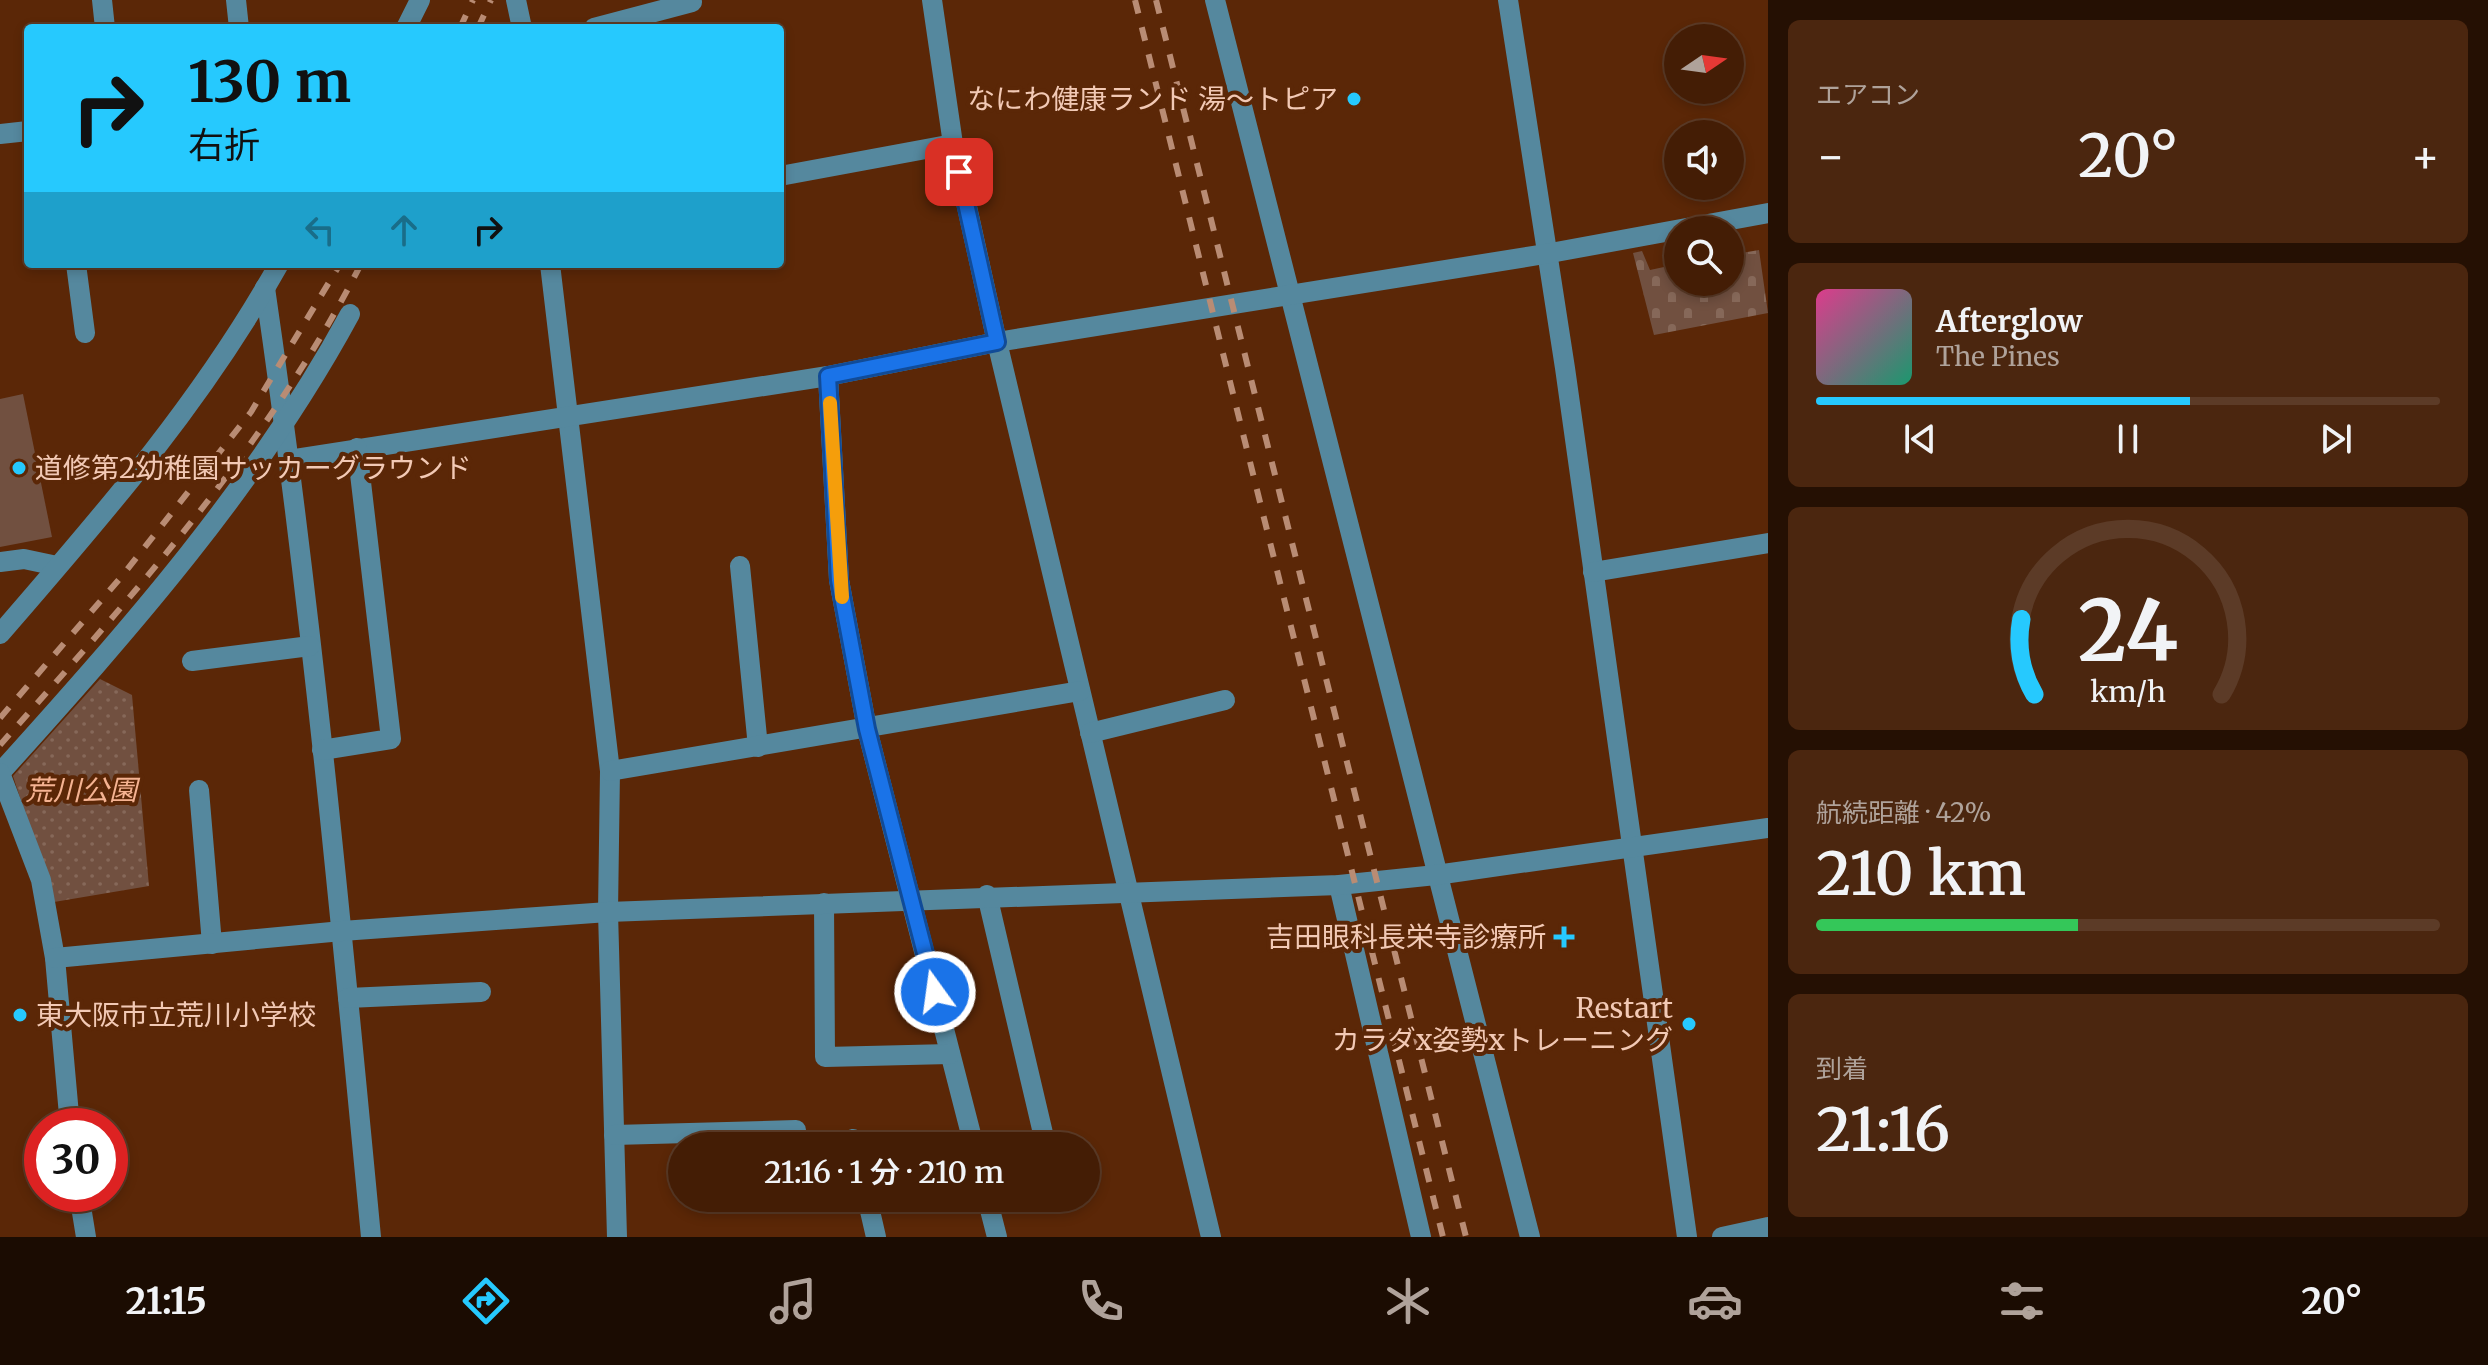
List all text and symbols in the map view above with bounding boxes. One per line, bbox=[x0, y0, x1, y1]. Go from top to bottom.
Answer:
north arrow bbox=[1664, 24, 1744, 104]
map controls bbox=[1664, 24, 1744, 296]
text: 130 m bbox=[188, 47, 351, 117]
icon: right bbox=[56, 56, 160, 160]
text: エアコン bbox=[1816, 78, 1920, 111]
place label: なにわ健康ランド 湯～トピア bbox=[967, 81, 1338, 117]
marker: なにわ健康ランド 湯～トピア bbox=[1345, 90, 1363, 108]
text: 20° bbox=[2078, 118, 2178, 193]
button: sound bbox=[1664, 120, 1744, 200]
text: 右折 bbox=[188, 123, 260, 168]
text: − bbox=[1816, 129, 1845, 184]
text: + bbox=[2411, 129, 2440, 184]
pin bbox=[925, 138, 993, 206]
icon: arrive bbox=[937, 150, 981, 194]
icon: left bbox=[298, 208, 342, 252]
icon: ahead bbox=[382, 208, 426, 252]
icon: right bbox=[466, 208, 510, 252]
button: search bbox=[1664, 216, 1744, 296]
text: Afterglow bbox=[1936, 302, 2083, 340]
text: The Pines bbox=[1936, 340, 2060, 373]
icon: previous bbox=[1898, 417, 1942, 461]
icon: pause bbox=[2106, 417, 2150, 461]
icon: next bbox=[2314, 417, 2358, 461]
place label: 道修第2幼稚園サッカーグラウンド bbox=[35, 450, 472, 486]
marker: 道修第2幼稚園サッカーグラウンド bbox=[10, 459, 28, 477]
text: 24 bbox=[2078, 578, 2178, 683]
text: km/h bbox=[2090, 674, 2166, 710]
park label: 荒川公園 bbox=[25, 772, 141, 808]
text: 航続距離 · 42% bbox=[1816, 796, 1992, 829]
text: 210 km bbox=[1816, 836, 2026, 911]
place label: 吉田眼科長栄寺診療所 bbox=[1266, 919, 1546, 955]
marker: 吉田眼科長栄寺診療所 bbox=[1553, 926, 1575, 948]
position arrow bbox=[893, 950, 977, 1034]
place label: Restart カラダx姿勢xトレーニング bbox=[1332, 990, 1673, 1058]
place label: 東大阪市立荒川小学校 bbox=[36, 997, 316, 1033]
marker: 東大阪市立荒川小学校 bbox=[11, 1006, 29, 1024]
marker: Restart カラダx姿勢xトレーニング bbox=[1680, 1015, 1698, 1033]
text: 到着 bbox=[1816, 1052, 1868, 1085]
text: 21:16 bbox=[1816, 1092, 1950, 1167]
speed limit sign: 30 bbox=[24, 1108, 128, 1212]
text: 21:16 · 1 分 · 210 m bbox=[764, 1153, 1004, 1191]
icon: directions bbox=[458, 1273, 514, 1329]
icon: music bbox=[765, 1273, 821, 1329]
icon: phone bbox=[1073, 1273, 1129, 1329]
icon: climate bbox=[1380, 1273, 1436, 1329]
icon: car bbox=[1687, 1273, 1743, 1329]
icon: filters bbox=[1994, 1273, 2050, 1329]
text: 21:15 bbox=[126, 1279, 207, 1324]
text: 20° bbox=[2301, 1279, 2362, 1324]

